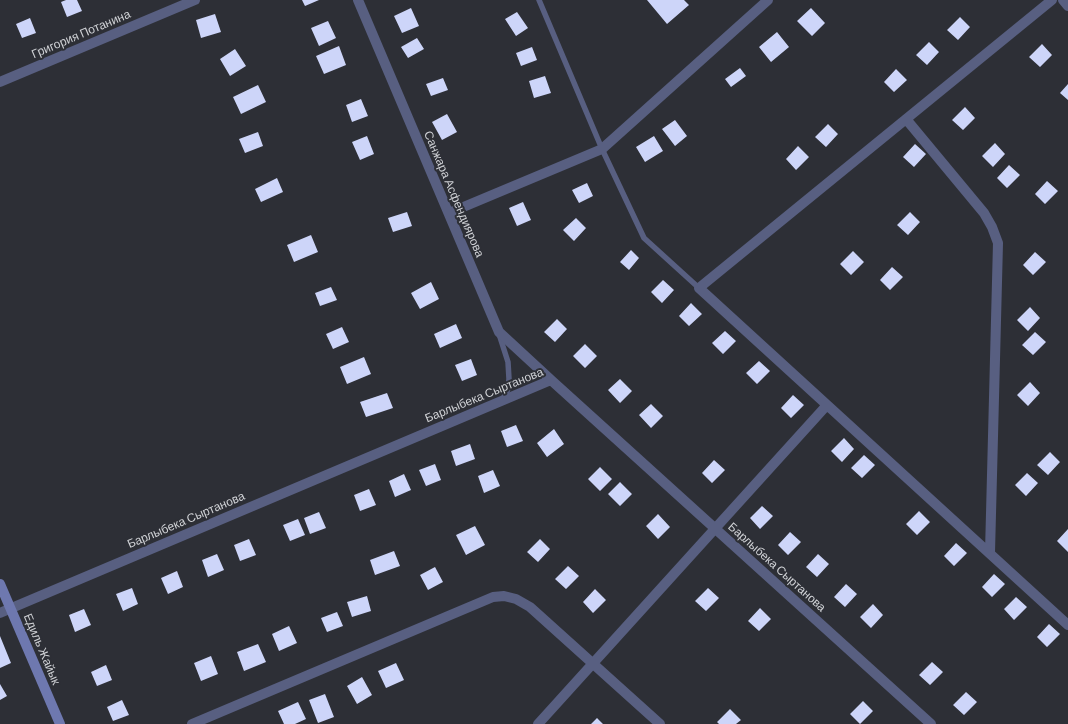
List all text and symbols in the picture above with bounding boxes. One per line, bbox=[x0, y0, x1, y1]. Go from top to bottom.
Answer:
street label: Григория Потанина bbox=[29, 7, 133, 61]
street label: Санжара Асфендиярова bbox=[421, 129, 487, 259]
street label: Барлыбека Сыртанова bbox=[423, 365, 545, 425]
street label: Барлыбека Сыртанова bbox=[125, 489, 247, 551]
street label: Барлыбека Сыртанова bbox=[725, 519, 829, 615]
street label: Едиль Жайык bbox=[21, 611, 63, 687]

